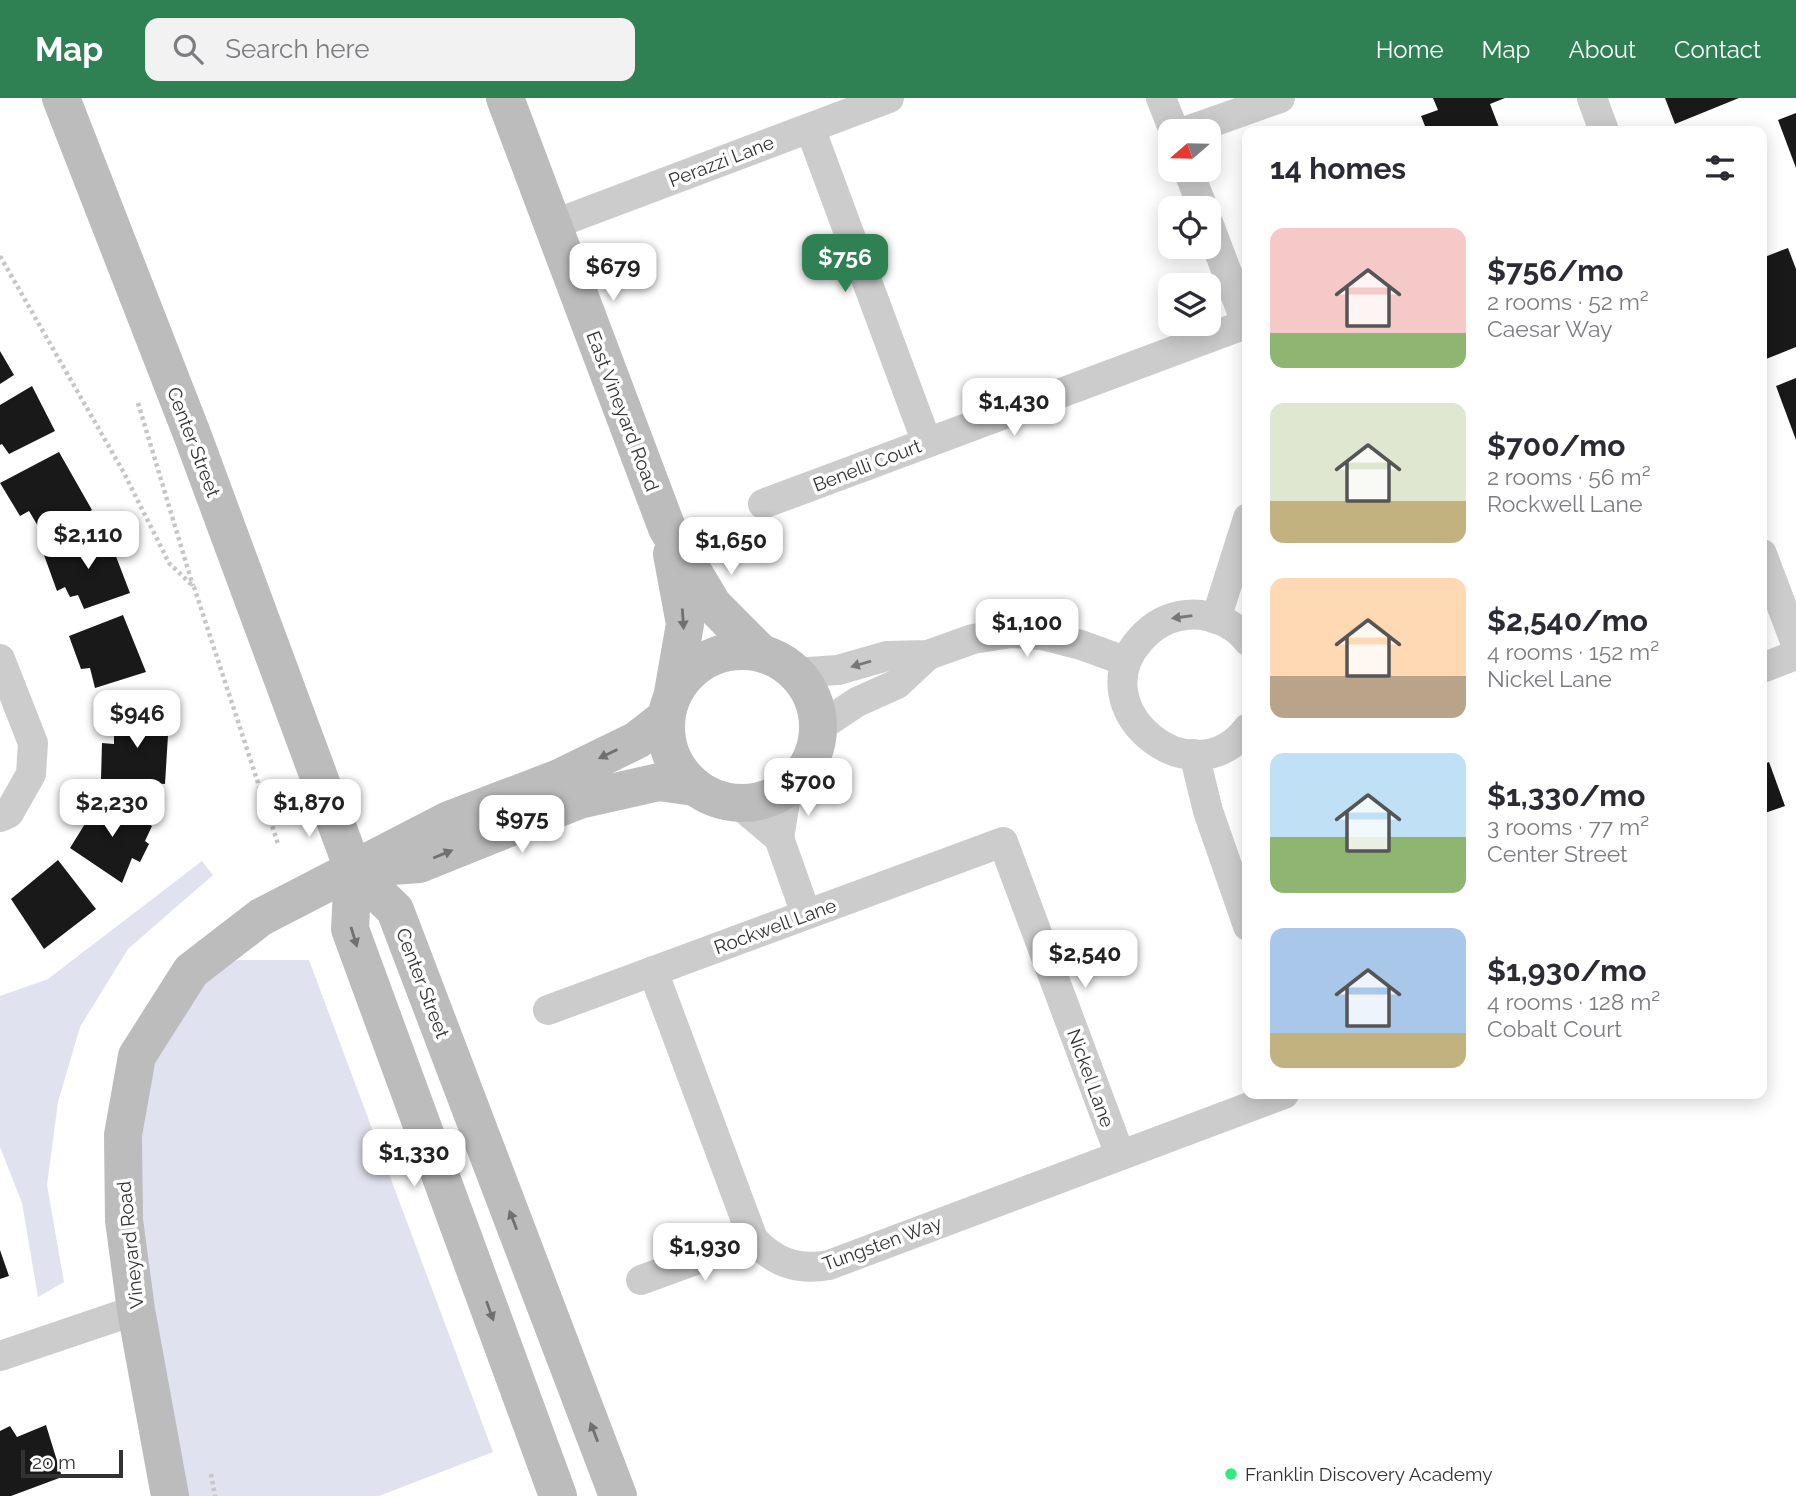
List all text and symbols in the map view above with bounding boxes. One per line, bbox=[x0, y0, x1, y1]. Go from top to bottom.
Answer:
search box bbox=[145, 18, 635, 81]
text: Map bbox=[35, 30, 103, 69]
icon: search bbox=[169, 30, 207, 68]
text: Search here bbox=[225, 34, 370, 64]
text: Home bbox=[1376, 35, 1444, 64]
text: Map bbox=[1482, 35, 1530, 64]
text: About bbox=[1568, 35, 1636, 64]
text: Contact bbox=[1674, 35, 1761, 64]
north arrow bbox=[1158, 119, 1222, 182]
map controls bbox=[1158, 119, 1221, 336]
street label: Perazzi Lane bbox=[665, 131, 777, 191]
icon: filters bbox=[1701, 149, 1739, 187]
text: 14 homes bbox=[1270, 151, 1406, 186]
button: locate bbox=[1158, 196, 1221, 259]
pin: $756 bbox=[804, 234, 886, 294]
text: $756 bbox=[818, 243, 872, 270]
pin: $679 bbox=[572, 244, 654, 303]
text: $679 bbox=[586, 252, 641, 279]
text: $756/mo bbox=[1487, 253, 1623, 288]
icon: home bbox=[1326, 256, 1410, 340]
button: layers bbox=[1158, 273, 1221, 336]
text: 2 rooms · 52 m² bbox=[1487, 288, 1649, 315]
text: Caesar Way bbox=[1487, 315, 1613, 342]
street label: East Vineyard Road bbox=[582, 328, 664, 494]
pin: $1,430 bbox=[957, 378, 1071, 438]
street label: Center Street bbox=[163, 384, 225, 501]
text: $1,430 bbox=[978, 387, 1050, 414]
text: $700/mo bbox=[1487, 428, 1625, 463]
icon: home bbox=[1326, 431, 1410, 515]
street label: Benelli Court bbox=[810, 434, 925, 496]
text: 2 rooms · 56 m² bbox=[1487, 463, 1651, 490]
text: Rockwell Lane bbox=[1487, 490, 1642, 517]
pin: $2,110 bbox=[31, 512, 145, 571]
pin: $1,650 bbox=[674, 518, 788, 577]
text: $2,110 bbox=[53, 520, 123, 547]
text: $1,650 bbox=[695, 526, 767, 553]
pin: $1,100 bbox=[970, 600, 1084, 659]
text: $2,540/mo bbox=[1487, 603, 1648, 638]
icon: home bbox=[1326, 606, 1410, 690]
one-way arrow bbox=[678, 608, 689, 630]
text: $1,100 bbox=[992, 608, 1062, 635]
one-way arrow bbox=[1171, 612, 1193, 623]
text: 4 rooms · 152 m² bbox=[1487, 638, 1659, 665]
one-way arrow bbox=[850, 659, 871, 669]
text: Nickel Lane bbox=[1487, 665, 1612, 692]
pin: $946 bbox=[96, 690, 178, 750]
text: $946 bbox=[109, 699, 165, 726]
one-way arrow bbox=[598, 749, 618, 760]
pin: $700 bbox=[767, 758, 849, 818]
text: $700 bbox=[780, 767, 836, 794]
text: $1,330/mo bbox=[1487, 778, 1645, 813]
pin: $2,230 bbox=[55, 780, 169, 839]
pin: $1,870 bbox=[252, 780, 366, 839]
icon: home bbox=[1326, 781, 1410, 865]
text: $2,230 bbox=[76, 788, 148, 815]
text: $1,870 bbox=[273, 788, 345, 815]
pin: $975 bbox=[481, 796, 563, 855]
text: $975 bbox=[495, 804, 549, 831]
text: 3 rooms · 77 m² bbox=[1487, 813, 1649, 840]
text: Center Street bbox=[1487, 840, 1628, 867]
one-way arrow bbox=[433, 849, 454, 860]
street label: Rockwell Lane bbox=[711, 894, 839, 958]
street label: Center Street bbox=[392, 925, 454, 1042]
one-way arrow bbox=[349, 926, 359, 947]
pin: $2,540 bbox=[1028, 930, 1142, 990]
text: $2,540 bbox=[1049, 939, 1121, 966]
text: $1,930/mo bbox=[1487, 953, 1646, 988]
icon: home bbox=[1326, 956, 1410, 1040]
text: 4 rooms · 128 m² bbox=[1487, 988, 1660, 1015]
text: Cobalt Court bbox=[1487, 1015, 1622, 1042]
street label: Nickel Lane bbox=[1063, 1026, 1119, 1130]
pin: $1,330 bbox=[357, 1130, 471, 1189]
text: $1,330 bbox=[378, 1138, 450, 1165]
street label: Vineyard Road bbox=[112, 1180, 148, 1310]
one-way arrow bbox=[507, 1209, 518, 1230]
street label: Tungsten Way bbox=[819, 1211, 945, 1275]
pin: $1,930 bbox=[648, 1224, 762, 1283]
text: $1,930 bbox=[669, 1232, 741, 1259]
one-way arrow bbox=[485, 1301, 496, 1322]
one-way arrow bbox=[588, 1422, 599, 1443]
scale bar bbox=[21, 1447, 122, 1479]
text: 20 m bbox=[32, 1451, 76, 1473]
place label: Franklin Discovery Academy bbox=[1245, 1463, 1493, 1485]
marker: Franklin Discovery Academy bbox=[1223, 1466, 1239, 1482]

